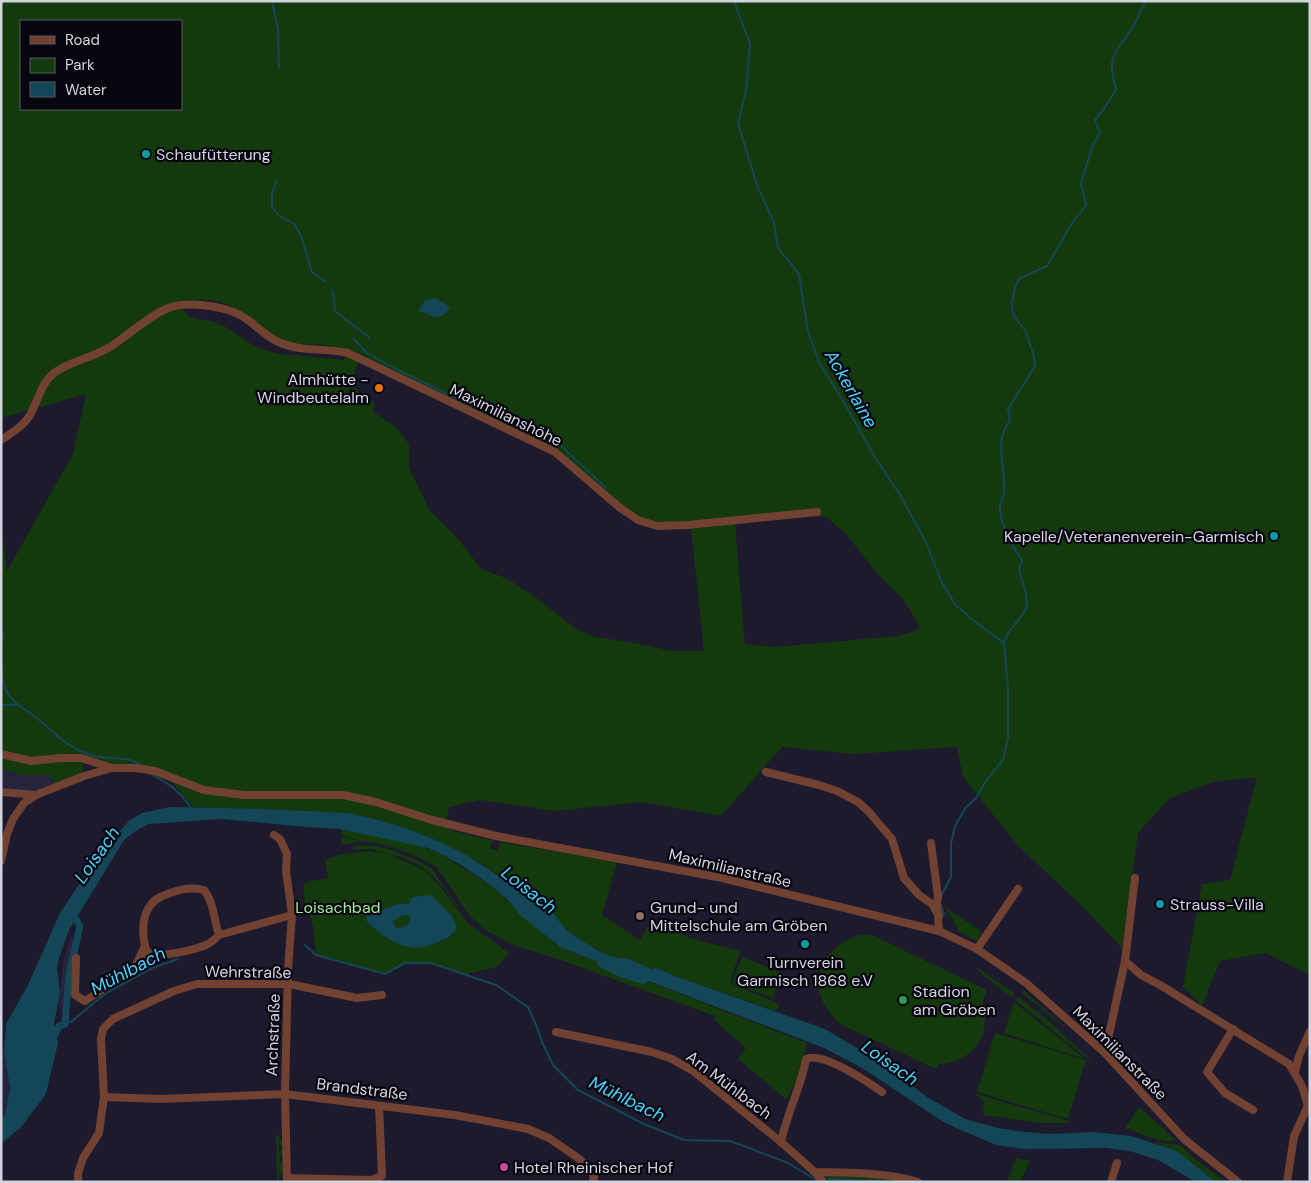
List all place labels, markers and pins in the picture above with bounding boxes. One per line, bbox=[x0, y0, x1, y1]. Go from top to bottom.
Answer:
place label: Schaufütterung bbox=[156, 144, 271, 165]
marker: Schaufütterung bbox=[140, 148, 152, 160]
place label: Almhütte - Windbeutelalm bbox=[257, 369, 369, 408]
marker: Almhütte - Windbeutelalm bbox=[373, 382, 385, 394]
place label: Kapelle/Veteranenverein-Garmisch bbox=[1004, 526, 1264, 547]
marker: Kapelle/Veteranenverein-Garmisch bbox=[1268, 530, 1280, 542]
place label: Strauss-Villa bbox=[1170, 894, 1264, 915]
place label: Grund- und Mittelschule am Gröben bbox=[650, 897, 827, 936]
marker: Strauss-Villa bbox=[1154, 898, 1166, 910]
marker: Grund- und Mittelschule am Gröben bbox=[634, 910, 646, 922]
marker: Turnverein Garmisch 1868 e.V bbox=[799, 938, 811, 950]
place label: Turnverein Garmisch 1868 e.V bbox=[737, 952, 873, 991]
place label: Stadion am Gröben bbox=[913, 981, 996, 1020]
marker: Stadion am Gröben bbox=[897, 994, 909, 1006]
place label: Hotel Rheinischer Hof bbox=[514, 1157, 673, 1178]
marker: Hotel Rheinischer Hof bbox=[498, 1161, 510, 1173]

